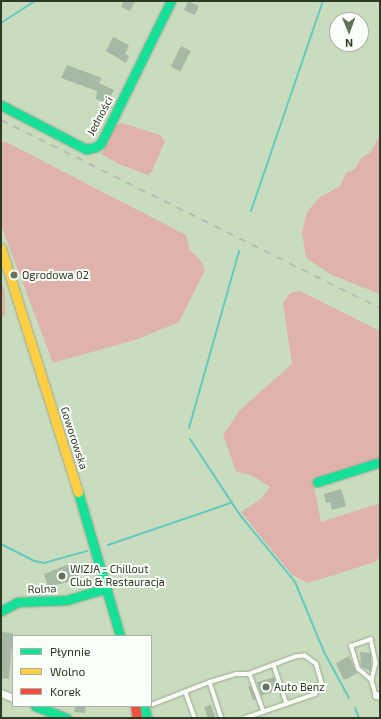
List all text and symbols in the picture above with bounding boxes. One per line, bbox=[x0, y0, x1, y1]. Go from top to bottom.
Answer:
north arrow bbox=[329, 12, 369, 52]
text: N bbox=[345, 37, 353, 50]
street label: Jedności bbox=[84, 94, 116, 138]
place label: Ogrodowa 02 bbox=[22, 268, 89, 282]
marker: Ogrodowa 02 bbox=[9, 270, 19, 280]
street label: Goworowska bbox=[58, 405, 90, 471]
place label: WIZJA - Chillout Club & Restauracja bbox=[70, 563, 165, 589]
marker: WIZJA - Chillout Club & Restauracja bbox=[57, 571, 67, 581]
street label: Rolna bbox=[27, 582, 57, 596]
legend bbox=[12, 635, 152, 707]
text: Płynnie bbox=[50, 644, 90, 658]
text: Wolno bbox=[50, 664, 85, 678]
place label: Auto Benz bbox=[274, 680, 325, 694]
marker: Auto Benz bbox=[261, 682, 271, 692]
text: Korek bbox=[50, 684, 81, 698]

